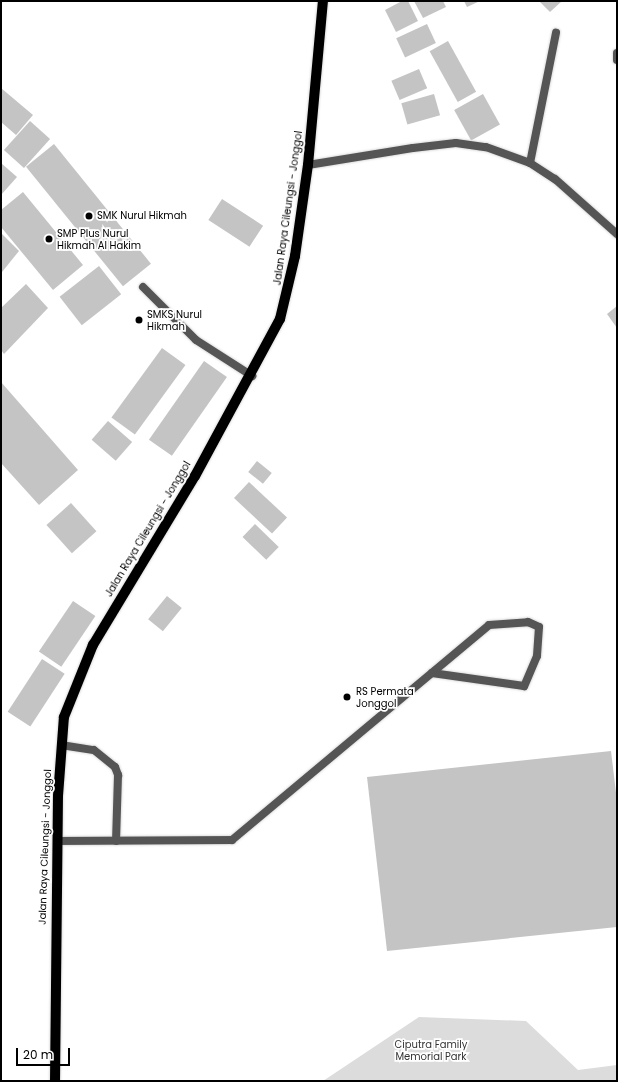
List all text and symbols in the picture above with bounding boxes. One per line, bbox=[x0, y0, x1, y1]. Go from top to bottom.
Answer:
street label: Jalan Raya Cileungsi - Jonggol bbox=[271, 130, 305, 286]
place label: SMK Nurul Hikmah bbox=[97, 210, 187, 222]
marker: SMK Nurul Hikmah bbox=[84, 211, 94, 221]
place label: SMP Plus Nurul Hikmah Al Hakim bbox=[57, 227, 141, 250]
marker: SMP Plus Nurul Hikmah Al Hakim bbox=[44, 234, 54, 244]
place label: SMKS Nurul Hikmah bbox=[147, 308, 202, 332]
marker: SMKS Nurul Hikmah bbox=[134, 315, 144, 325]
street label: Jalan Raya Cileungsi - Jonggol bbox=[103, 459, 193, 599]
place label: RS Permata Jonggol bbox=[356, 685, 414, 708]
marker: RS Permata Jonggol bbox=[341, 691, 353, 703]
street label: Jalan Raya Cileungsi - Jonggol bbox=[36, 769, 54, 925]
park label: Ciputra Family Memorial Park bbox=[395, 1038, 467, 1062]
scale bar bbox=[18, 1040, 72, 1066]
text: 20 m bbox=[23, 1046, 53, 1063]

